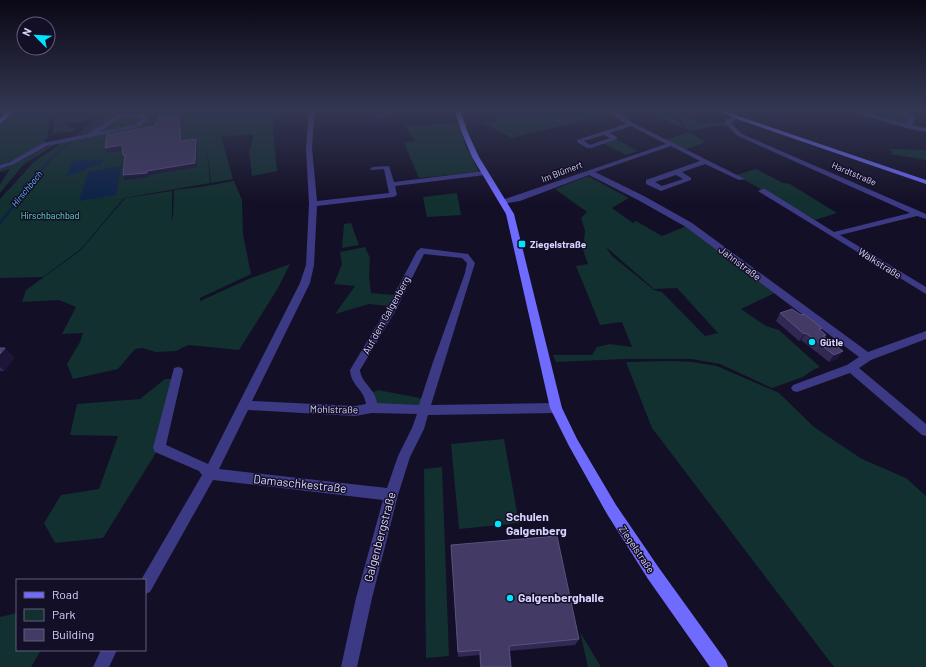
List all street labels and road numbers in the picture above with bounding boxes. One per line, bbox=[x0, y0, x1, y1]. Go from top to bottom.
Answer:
street label: Im Blümert bbox=[540, 159, 584, 184]
street label: Hardtstraße bbox=[830, 159, 878, 188]
street label: Jahnstraße bbox=[717, 243, 763, 283]
street label: Walkstraße bbox=[856, 245, 904, 281]
street label: Auf dem Galgenberg bbox=[360, 274, 412, 356]
street label: Mohlstraße bbox=[310, 403, 358, 415]
street label: Damaschkestraße bbox=[253, 471, 347, 495]
street label: Galgenbergstraße bbox=[360, 490, 398, 583]
street label: Ziegelstraße bbox=[617, 523, 657, 575]

